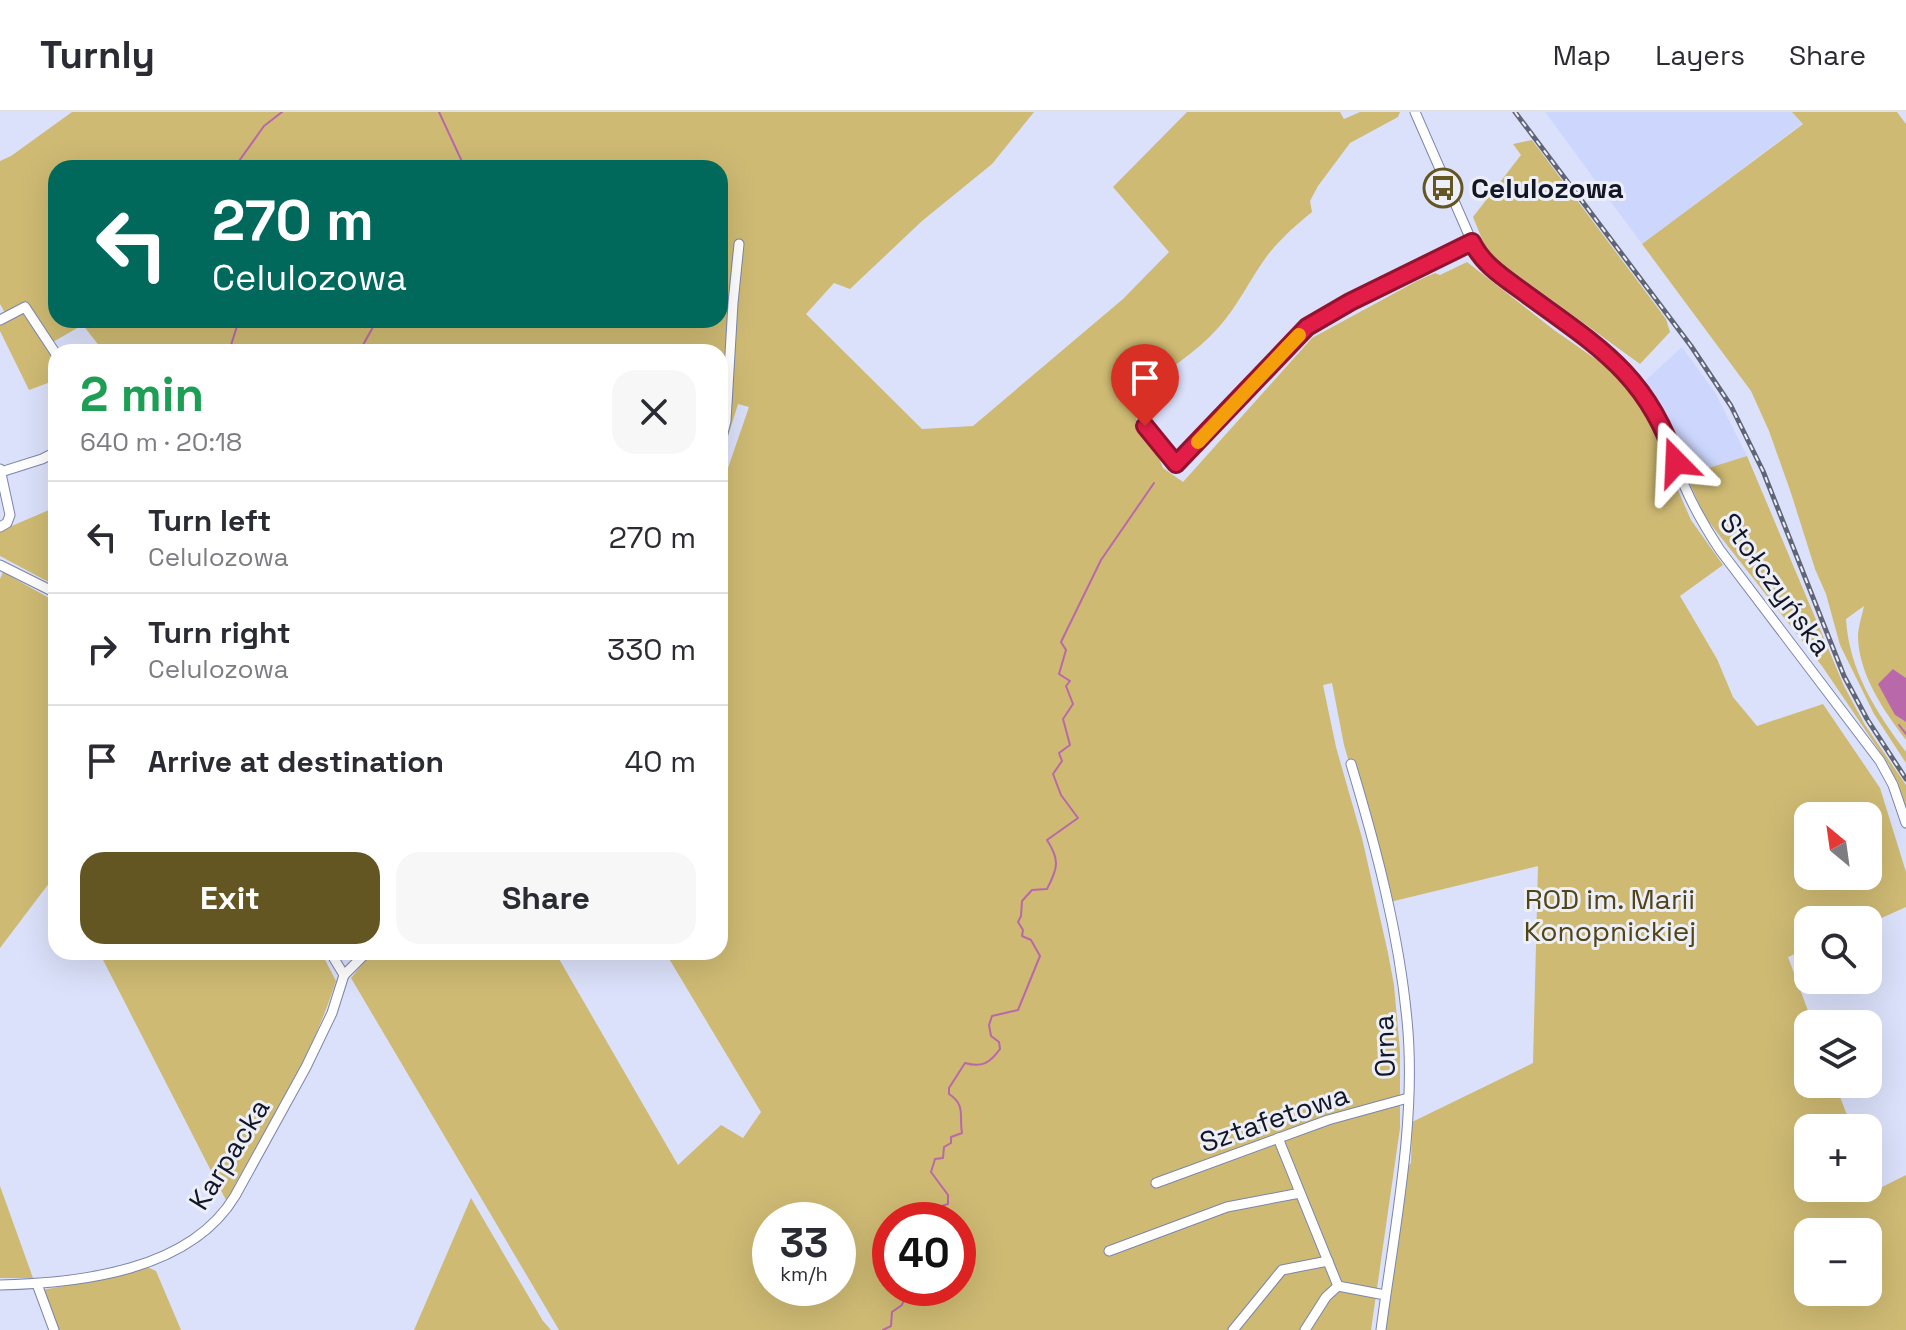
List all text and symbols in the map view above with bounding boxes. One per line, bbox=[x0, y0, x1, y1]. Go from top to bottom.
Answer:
text: Turnly bbox=[40, 31, 155, 79]
text: Map bbox=[1553, 37, 1611, 73]
text: Layers bbox=[1655, 37, 1745, 73]
text: Share bbox=[1789, 37, 1866, 73]
bus stop icon: Celulozowa bbox=[1422, 167, 1464, 209]
place label: Celulozowa bbox=[1471, 170, 1624, 206]
text: 270 m bbox=[212, 185, 374, 256]
icon: left bbox=[80, 192, 184, 296]
text: Celulozowa bbox=[212, 255, 407, 301]
pin bbox=[1111, 344, 1179, 426]
icon: arrive bbox=[1123, 356, 1167, 400]
text: 2 min bbox=[80, 364, 204, 425]
button: close bbox=[612, 370, 696, 454]
position arrow bbox=[1634, 420, 1718, 504]
text: 640 m · 20:18 bbox=[80, 425, 242, 459]
text: Turn left bbox=[148, 501, 271, 540]
street label: Stołczyńska bbox=[1712, 505, 1840, 663]
icon: left bbox=[80, 515, 124, 559]
text: 270 m bbox=[609, 518, 696, 557]
text: Celulozowa bbox=[148, 540, 289, 574]
text: Turn right bbox=[148, 613, 291, 652]
icon: right bbox=[80, 627, 124, 671]
text: 330 m bbox=[607, 630, 696, 669]
text: Celulozowa bbox=[148, 652, 289, 686]
icon: arrive bbox=[80, 739, 124, 783]
text: Arrive at destination bbox=[148, 742, 444, 781]
text: 40 m bbox=[625, 742, 696, 781]
north arrow bbox=[1794, 802, 1882, 890]
map controls bbox=[1794, 802, 1882, 1306]
button: Exit bbox=[80, 852, 380, 944]
button: Share bbox=[396, 852, 696, 944]
park label: ROD im. Marii Konopnickiej bbox=[1524, 881, 1696, 949]
button: search bbox=[1794, 906, 1882, 994]
button: layers bbox=[1794, 1010, 1882, 1098]
street label: Orna bbox=[1365, 1014, 1403, 1078]
street label: Sztafetowa bbox=[1195, 1076, 1353, 1160]
street label: Karpacka bbox=[181, 1091, 277, 1217]
button: + bbox=[1794, 1114, 1882, 1202]
speed limit sign: 40 bbox=[872, 1202, 976, 1306]
text: 33 bbox=[780, 1218, 828, 1269]
button: − bbox=[1794, 1218, 1882, 1306]
text: km/h bbox=[780, 1261, 828, 1287]

